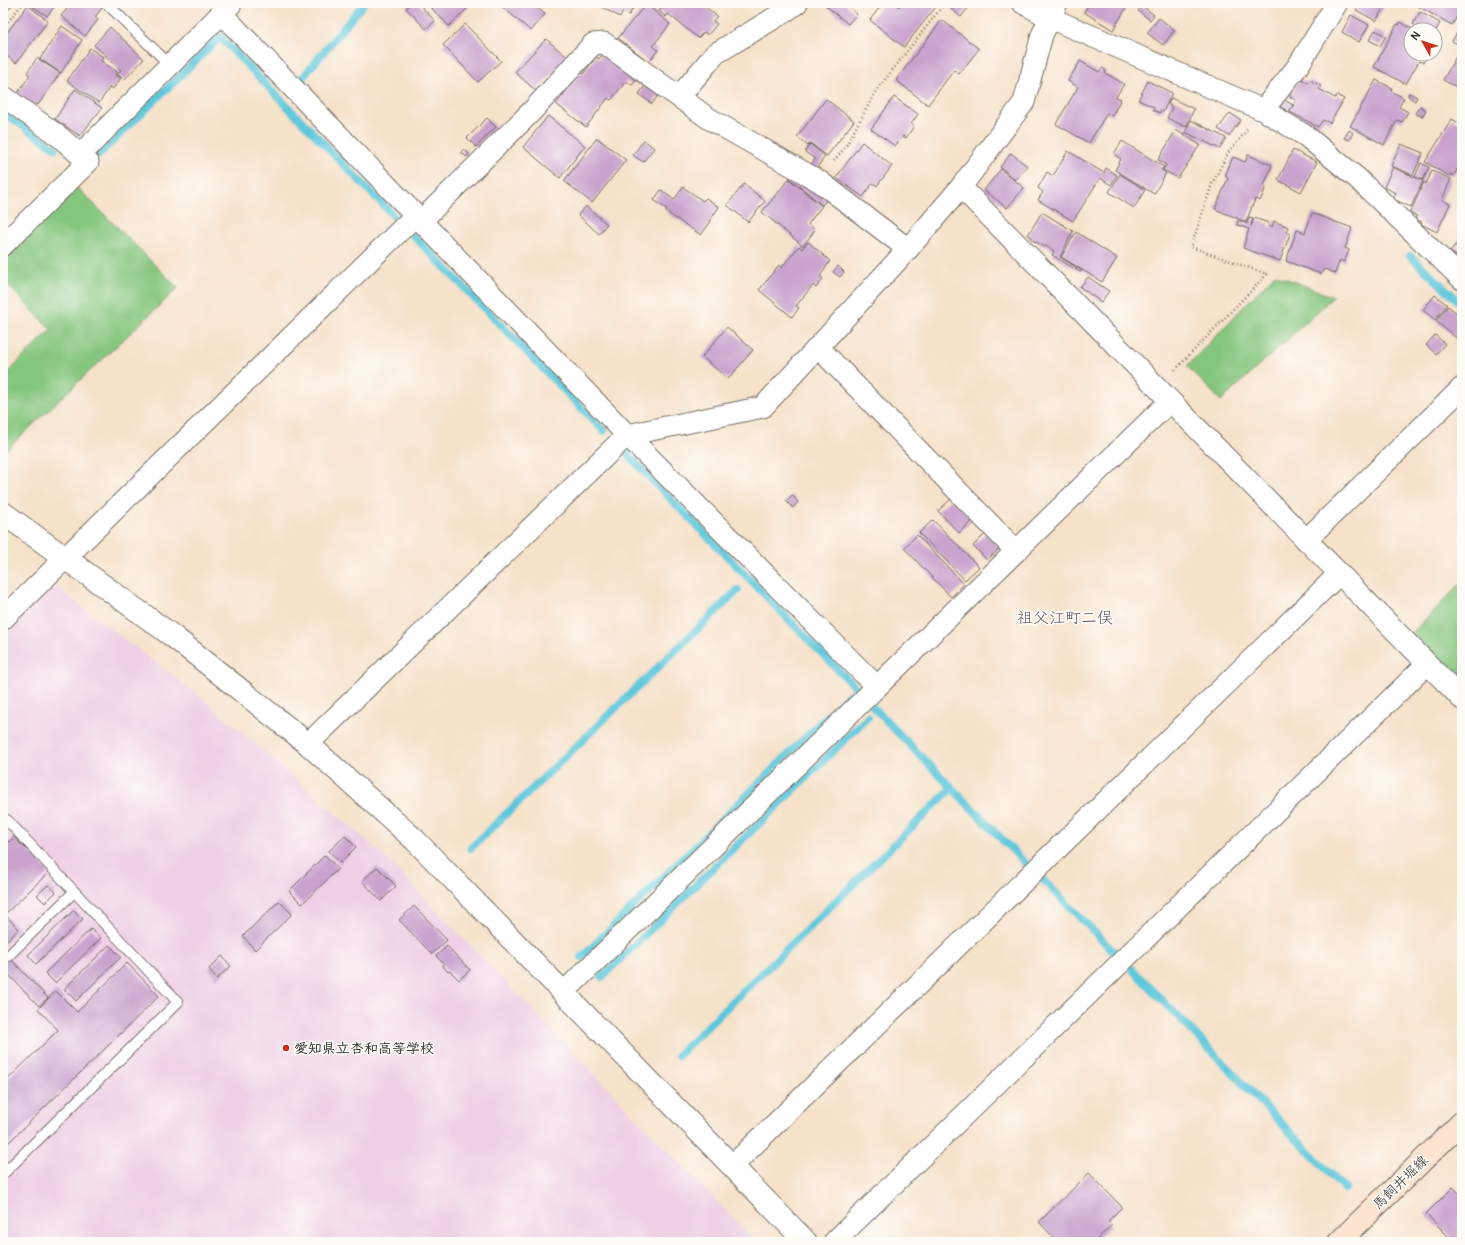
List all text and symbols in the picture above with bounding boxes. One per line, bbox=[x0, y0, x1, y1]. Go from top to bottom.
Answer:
north arrow bbox=[1403, 22, 1443, 62]
text: N bbox=[1408, 29, 1423, 43]
district label: 祖父江町二俣 bbox=[1017, 608, 1113, 628]
place label: 愛知県立杏和高等学校 bbox=[294, 1040, 434, 1057]
marker: 愛知県立杏和高等学校 bbox=[281, 1043, 291, 1053]
street label: 馬飼井堀線 bbox=[1369, 1152, 1431, 1213]

